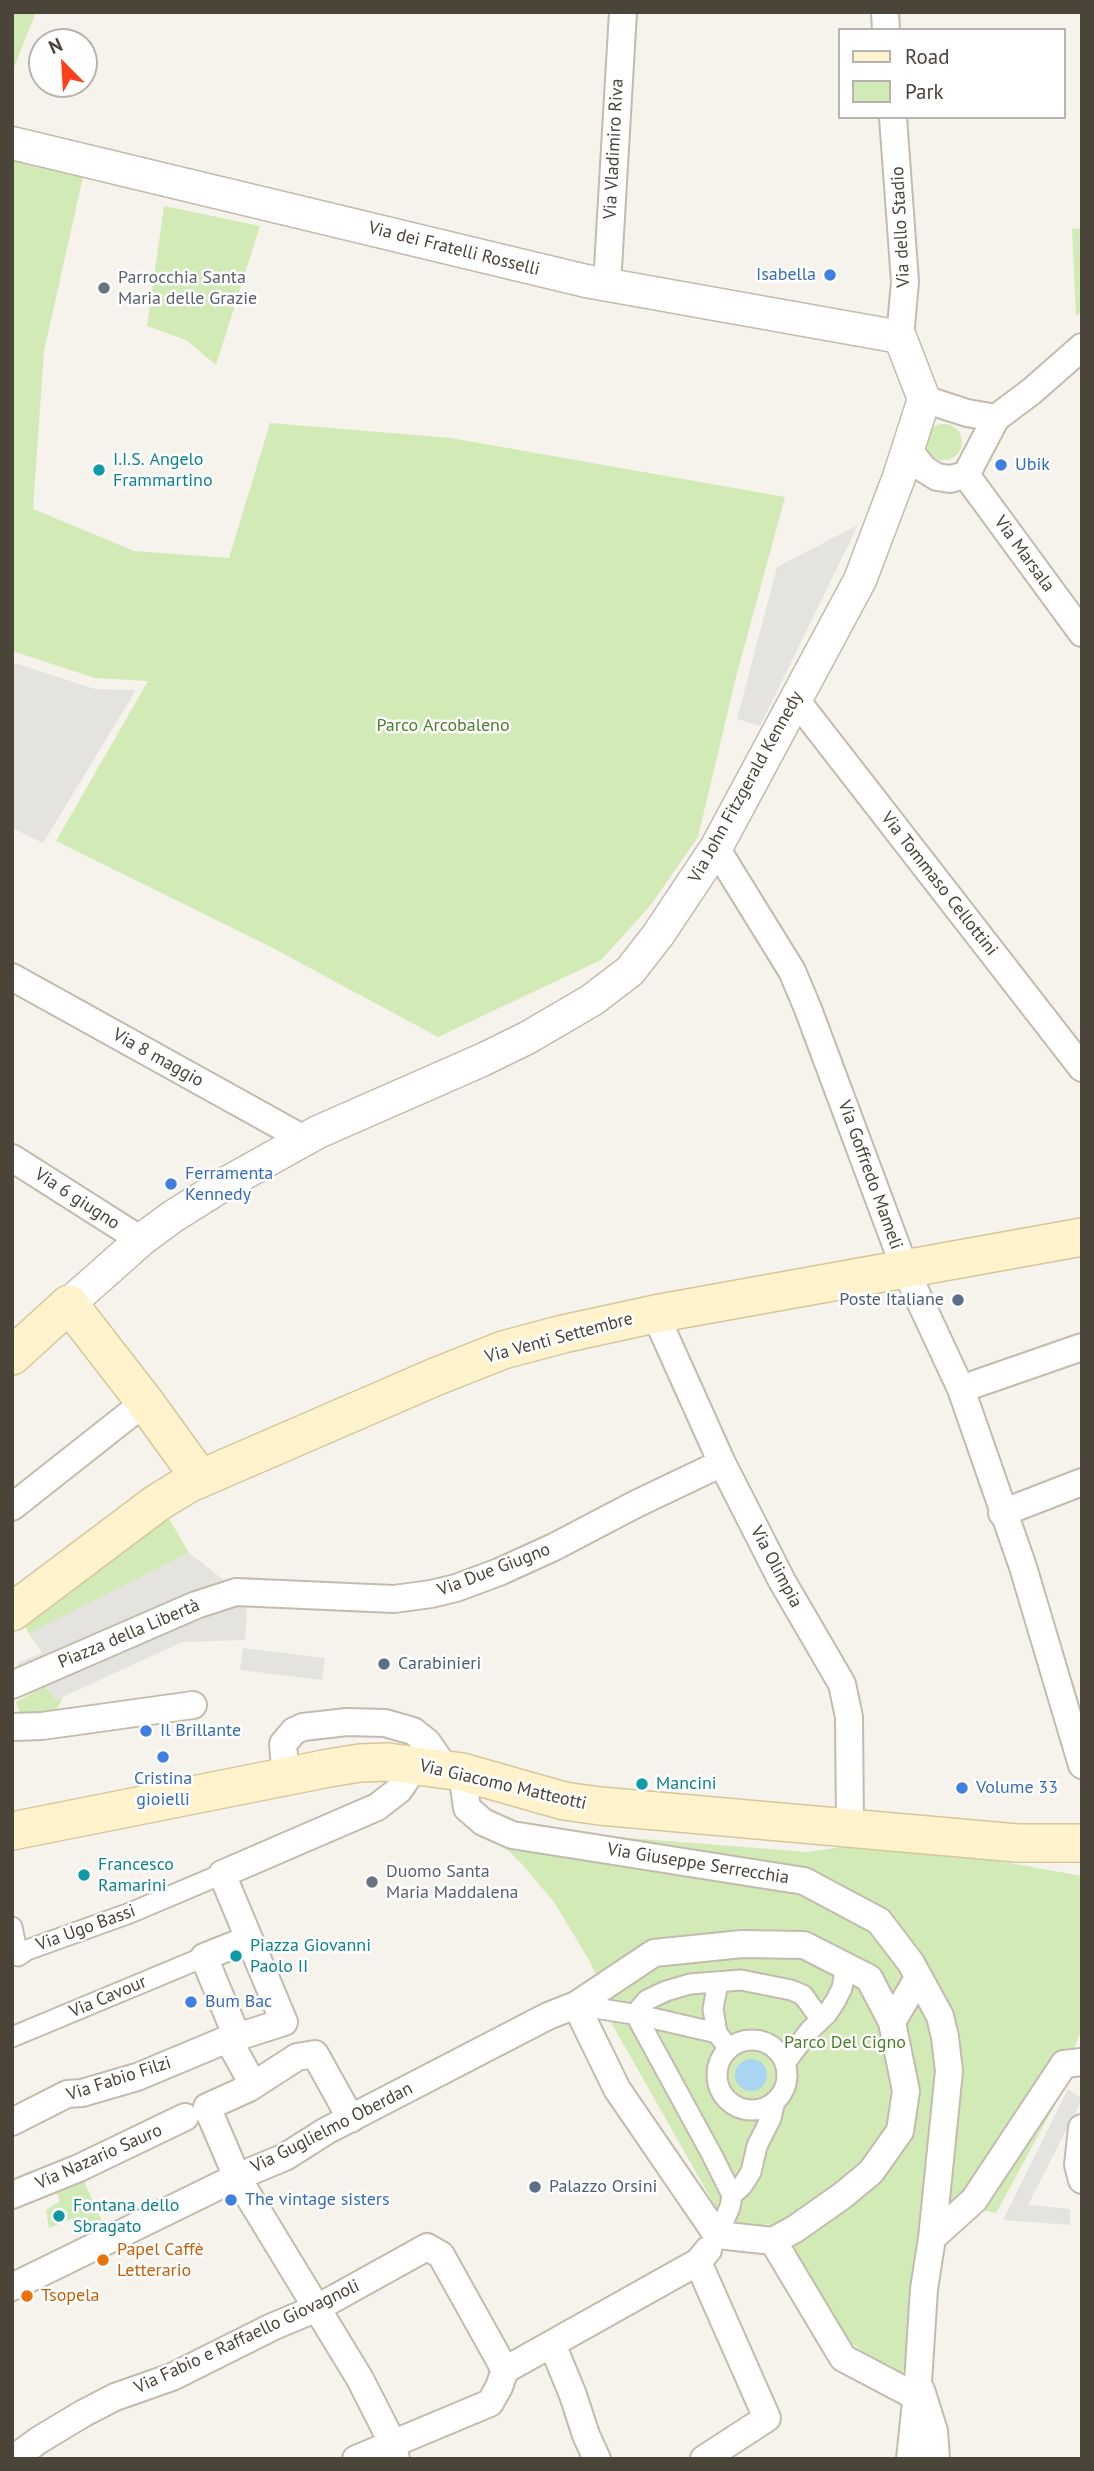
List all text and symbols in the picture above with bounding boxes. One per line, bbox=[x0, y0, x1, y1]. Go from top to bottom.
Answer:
north arrow bbox=[28, 28, 98, 98]
legend bbox=[838, 28, 1066, 119]
text: N bbox=[45, 32, 66, 59]
text: Road bbox=[905, 43, 949, 70]
street label: Via Vladimiro Riva bbox=[600, 78, 628, 220]
text: Park bbox=[905, 78, 944, 105]
street label: Via dello Stadio bbox=[887, 166, 915, 288]
street label: Via dei Fratelli Rosselli bbox=[366, 217, 542, 281]
place label: Isabella bbox=[756, 264, 816, 286]
place label: Parrocchia Santa Maria delle Grazie bbox=[118, 267, 257, 310]
marker: Isabella bbox=[822, 267, 838, 283]
marker: Parrocchia Santa Maria delle Grazie bbox=[96, 280, 112, 296]
place label: I.I.S. Angelo Frammartino bbox=[113, 449, 213, 491]
place label: Ubik bbox=[1015, 454, 1050, 476]
marker: Ubik bbox=[993, 457, 1009, 473]
marker: I.I.S. Angelo Frammartino bbox=[91, 462, 107, 478]
street label: Via Marsala bbox=[989, 512, 1059, 596]
street label: Via John Fitzgerald Kennedy bbox=[684, 687, 808, 887]
park label: Parco Arcobaleno bbox=[376, 715, 510, 737]
street label: Via Tommaso Cellottini bbox=[876, 808, 1002, 960]
street label: Via 8 maggio bbox=[109, 1024, 207, 1092]
street label: Via Goffredo Mameli bbox=[833, 1097, 907, 1253]
place label: Ferramenta Kennedy bbox=[185, 1163, 273, 1206]
street label: Via 6 giugno bbox=[31, 1164, 123, 1234]
marker: Ferramenta Kennedy bbox=[163, 1176, 179, 1192]
place label: Poste Italiane bbox=[839, 1289, 944, 1311]
marker: Poste Italiane bbox=[950, 1292, 966, 1308]
street label: Via Venti Settembre bbox=[483, 1308, 635, 1368]
street label: Via Olimpia bbox=[746, 1523, 806, 1611]
street label: Via Due Giugno bbox=[435, 1539, 553, 1601]
street label: Piazza della Libertà bbox=[55, 1594, 203, 1674]
place label: Carabinieri bbox=[398, 1653, 481, 1675]
marker: Carabinieri bbox=[376, 1656, 392, 1672]
place label: Il Brillante bbox=[160, 1720, 241, 1742]
marker: Il Brillante bbox=[138, 1723, 154, 1739]
marker: Cristina gioielli bbox=[155, 1749, 171, 1765]
street label: Via Giacomo Matteotti bbox=[417, 1755, 589, 1815]
place label: Cristina gioielli bbox=[134, 1768, 192, 1810]
place label: Mancini bbox=[656, 1773, 717, 1795]
marker: Mancini bbox=[634, 1776, 650, 1792]
place label: Volume 33 bbox=[976, 1777, 1058, 1799]
marker: Volume 33 bbox=[954, 1780, 970, 1796]
street label: Via Giuseppe Serrecchia bbox=[606, 1839, 790, 1889]
place label: Francesco Ramarini bbox=[98, 1854, 174, 1896]
place label: Duomo Santa Maria Maddalena bbox=[386, 1861, 518, 1904]
marker: Francesco Ramarini bbox=[76, 1867, 92, 1883]
marker: Duomo Santa Maria Maddalena bbox=[364, 1874, 380, 1890]
street label: Via Ugo Bassi bbox=[33, 1900, 139, 1956]
place label: Piazza Giovanni Paolo II bbox=[250, 1935, 371, 1978]
marker: Piazza Giovanni Paolo II bbox=[228, 1948, 244, 1964]
street label: Via Cavour bbox=[66, 1971, 150, 2023]
place label: Bum Bac bbox=[205, 1991, 272, 2013]
marker: Bum Bac bbox=[183, 1994, 199, 2010]
park label: Parco Del Cigno bbox=[784, 2032, 906, 2054]
street label: Via Fabio Filzi bbox=[64, 2052, 174, 2106]
street label: Via Guglielmo Oberdan bbox=[248, 2078, 416, 2178]
street label: Via Nazario Sauro bbox=[32, 2119, 166, 2195]
place label: Palazzo Orsini bbox=[549, 2176, 657, 2198]
marker: Palazzo Orsini bbox=[527, 2179, 543, 2195]
place label: The vintage sisters bbox=[245, 2189, 390, 2211]
marker: The vintage sisters bbox=[223, 2192, 239, 2208]
place label: Fontana dello Sbragato bbox=[73, 2195, 179, 2238]
marker: Fontana dello Sbragato bbox=[51, 2208, 67, 2224]
place label: Papel Caffè Letterario bbox=[117, 2239, 204, 2282]
marker: Papel Caffè Letterario bbox=[95, 2252, 111, 2268]
street label: Via Fabio e Raffaello Giovagnoli bbox=[131, 2275, 363, 2399]
place label: Tsopela bbox=[41, 2285, 99, 2307]
marker: Tsopela bbox=[19, 2288, 35, 2304]

